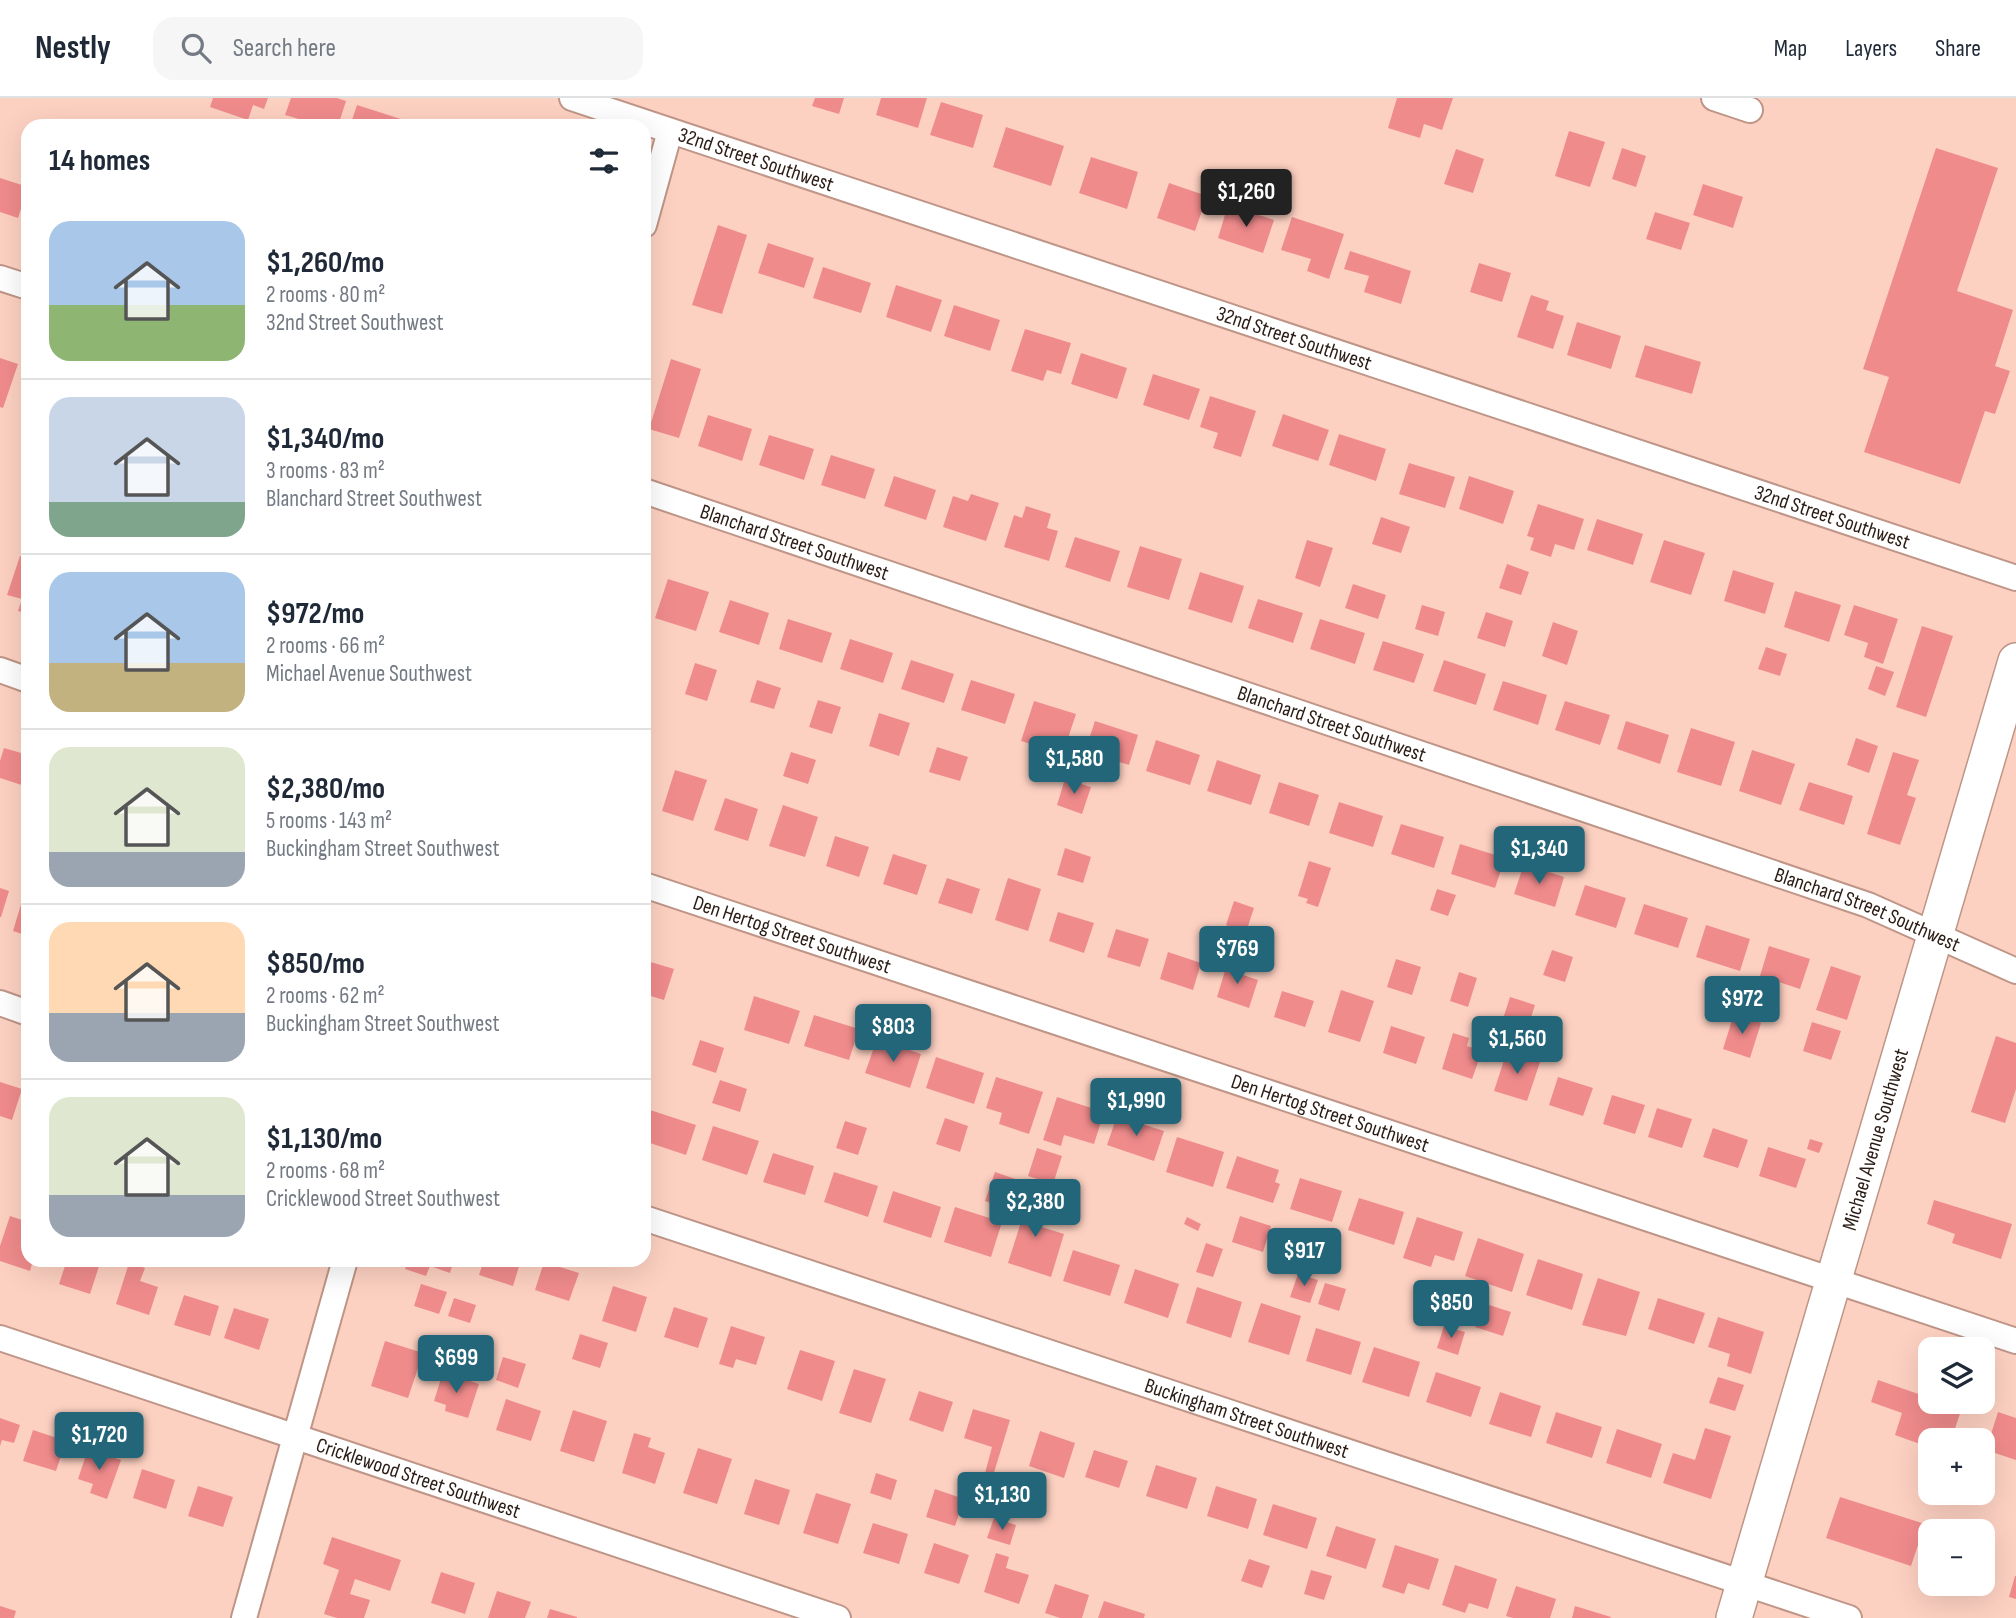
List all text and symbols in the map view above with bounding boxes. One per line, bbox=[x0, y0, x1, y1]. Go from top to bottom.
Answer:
search box bbox=[153, 17, 643, 80]
text: Nestly bbox=[35, 28, 111, 68]
icon: search bbox=[177, 29, 215, 67]
text: Search here bbox=[233, 33, 336, 64]
text: Map bbox=[1774, 34, 1807, 63]
text: Layers bbox=[1845, 34, 1897, 63]
text: Share bbox=[1935, 34, 1981, 63]
street label: 32nd Street Southwest bbox=[675, 122, 837, 197]
icon: filters bbox=[585, 142, 623, 180]
text: 14 homes bbox=[49, 143, 150, 179]
pin: $1,260 bbox=[1189, 170, 1303, 229]
text: $1,260 bbox=[1217, 178, 1275, 206]
text: $1,260/mo bbox=[266, 245, 384, 281]
icon: home bbox=[105, 249, 189, 333]
text: 2 rooms · 80 m² bbox=[266, 281, 385, 309]
street label: 32nd Street Southwest bbox=[1213, 301, 1375, 376]
text: 32nd Street Southwest bbox=[266, 309, 444, 337]
text: $1,340/mo bbox=[266, 421, 384, 457]
icon: home bbox=[105, 425, 189, 509]
text: 3 rooms · 83 m² bbox=[266, 457, 385, 485]
street label: 32nd Street Southwest bbox=[1751, 479, 1913, 554]
text: Blanchard Street Southwest bbox=[266, 485, 482, 513]
street label: Blanchard Street Southwest bbox=[697, 498, 892, 585]
text: $972/mo bbox=[266, 596, 364, 632]
icon: home bbox=[105, 600, 189, 684]
text: 2 rooms · 66 m² bbox=[266, 632, 385, 660]
text: Michael Avenue Southwest bbox=[266, 660, 472, 688]
street label: Blanchard Street Southwest bbox=[1234, 680, 1429, 767]
pin: $1,580 bbox=[1017, 736, 1131, 796]
text: $1,580 bbox=[1045, 745, 1103, 773]
text: $2,380/mo bbox=[266, 771, 385, 807]
icon: home bbox=[105, 775, 189, 859]
text: 5 rooms · 143 m² bbox=[266, 807, 392, 835]
pin: $1,340 bbox=[1482, 826, 1596, 886]
text: Buckingham Street Southwest bbox=[266, 835, 500, 863]
text: $1,340 bbox=[1510, 835, 1568, 863]
street label: Blanchard Street Southwest bbox=[1771, 862, 1964, 957]
street label: Den Hertog Street Southwest bbox=[690, 890, 894, 979]
pin: $769 bbox=[1196, 926, 1278, 986]
text: $769 bbox=[1215, 935, 1259, 963]
text: $850/mo bbox=[266, 946, 365, 982]
icon: home bbox=[105, 950, 189, 1034]
pin: $972 bbox=[1701, 976, 1783, 1036]
text: 2 rooms · 62 m² bbox=[266, 982, 385, 1010]
text: $972 bbox=[1721, 985, 1763, 1013]
pin: $803 bbox=[852, 1004, 934, 1064]
text: Buckingham Street Southwest bbox=[266, 1010, 500, 1038]
text: $803 bbox=[871, 1013, 915, 1041]
pin: $1,560 bbox=[1460, 1016, 1574, 1076]
text: $1,560 bbox=[1488, 1025, 1546, 1053]
street label: Michael Avenue Southwest bbox=[1836, 1045, 1914, 1233]
street label: Den Hertog Street Southwest bbox=[1228, 1069, 1432, 1158]
pin: $1,990 bbox=[1079, 1079, 1193, 1138]
text: $1,990 bbox=[1106, 1087, 1166, 1115]
text: $1,130/mo bbox=[266, 1121, 382, 1157]
icon: home bbox=[105, 1125, 189, 1209]
text: 2 rooms · 68 m² bbox=[266, 1157, 385, 1185]
pin: $2,380 bbox=[978, 1180, 1092, 1239]
text: Cricklewood Street Southwest bbox=[266, 1185, 500, 1213]
text: $2,380 bbox=[1005, 1188, 1065, 1216]
pin: $917 bbox=[1263, 1228, 1345, 1288]
text: $917 bbox=[1283, 1237, 1325, 1265]
pin: $850 bbox=[1410, 1280, 1492, 1340]
text: $850 bbox=[1429, 1289, 1473, 1317]
pin: $699 bbox=[415, 1336, 497, 1395]
map controls bbox=[1918, 1337, 1995, 1596]
button: layers bbox=[1918, 1337, 1995, 1414]
text: $699 bbox=[434, 1344, 478, 1372]
street label: Buckingham Street Southwest bbox=[1141, 1373, 1352, 1464]
pin: $1,720 bbox=[42, 1412, 156, 1472]
text: $1,720 bbox=[71, 1421, 127, 1449]
button: + bbox=[1918, 1428, 1995, 1505]
street label: Cricklewood Street Southwest bbox=[313, 1432, 524, 1523]
pin: $1,130 bbox=[945, 1472, 1059, 1532]
text: $1,130 bbox=[974, 1481, 1031, 1509]
button: − bbox=[1918, 1519, 1995, 1596]

